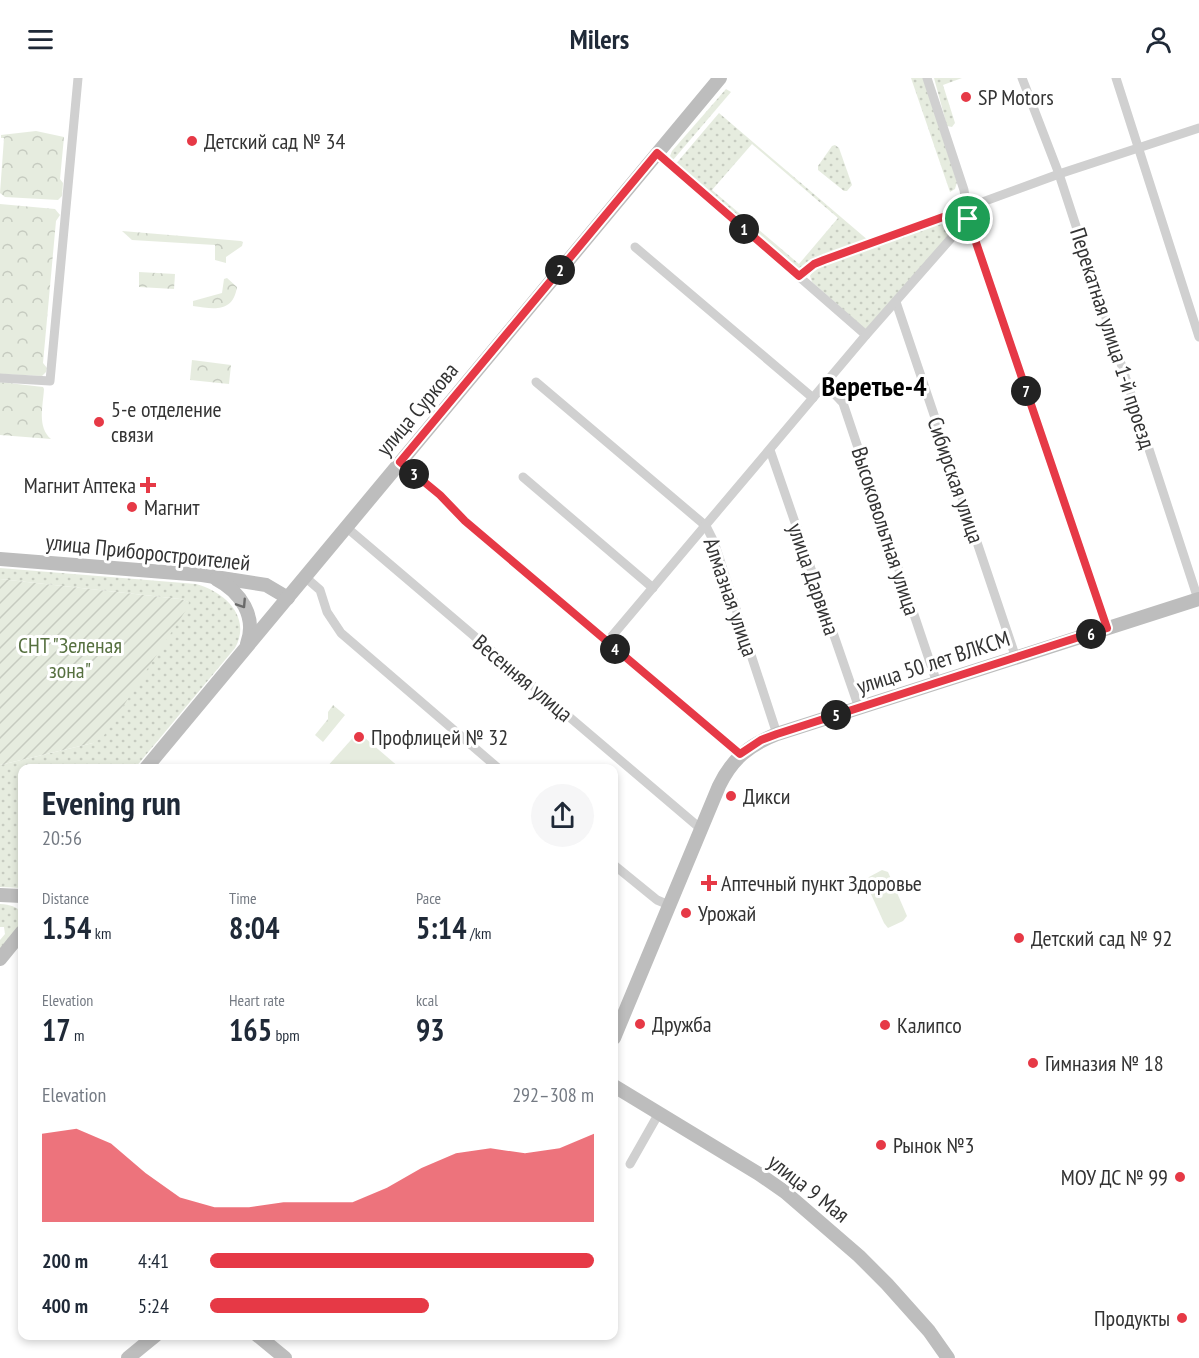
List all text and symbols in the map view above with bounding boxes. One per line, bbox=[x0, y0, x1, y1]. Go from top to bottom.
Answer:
text: Milers bbox=[570, 22, 629, 56]
icon: menu bbox=[24, 23, 57, 56]
icon: person bbox=[1142, 23, 1175, 56]
place label: SP Motors bbox=[978, 83, 1054, 111]
marker: SP Motors bbox=[959, 90, 973, 104]
place label: Детский сад № 34 bbox=[204, 127, 345, 155]
marker: Детский сад № 34 bbox=[185, 134, 199, 148]
pin bbox=[942, 193, 993, 244]
icon: arrive bbox=[951, 202, 984, 235]
pin: 1 bbox=[729, 214, 759, 244]
text: 1 bbox=[740, 219, 748, 239]
street label: Перекатная улица 1-й проезд bbox=[1064, 224, 1162, 452]
pin: 2 bbox=[545, 255, 575, 285]
text: 2 bbox=[556, 260, 564, 280]
street label: улица Суркова bbox=[370, 357, 464, 461]
district label: Веретье-4 bbox=[821, 367, 927, 404]
pin: 7 bbox=[1011, 376, 1041, 406]
text: 7 bbox=[1022, 381, 1030, 401]
place label: 5-е отделение связи bbox=[111, 395, 222, 448]
street label: Сибирская улица bbox=[921, 413, 991, 547]
marker: 5-е отделение связи bbox=[92, 415, 106, 429]
street label: Высоковольтная улица bbox=[846, 443, 926, 619]
pin: 3 bbox=[399, 459, 429, 489]
text: 3 bbox=[410, 464, 418, 484]
place label: Магнит Аптека bbox=[24, 471, 136, 499]
marker: Магнит Аптека bbox=[141, 478, 155, 492]
place label: Магнит bbox=[144, 493, 201, 521]
marker: Магнит bbox=[125, 500, 139, 514]
street label: улица Дарвина bbox=[782, 519, 846, 639]
street label: улица Приборостроителей bbox=[44, 527, 252, 577]
street label: Алмазная улица bbox=[698, 534, 764, 660]
one-way arrow bbox=[235, 597, 246, 608]
pin: 6 bbox=[1076, 619, 1106, 649]
street label: улица 50 лет ВЛКСМ bbox=[853, 624, 1013, 700]
text: 6 bbox=[1087, 624, 1095, 644]
street label: Весенняя улица bbox=[467, 628, 579, 728]
park label: СНТ "Зеленая зона" bbox=[18, 631, 122, 684]
pin: 4 bbox=[600, 634, 630, 664]
text: 4 bbox=[611, 639, 619, 659]
pin: 5 bbox=[821, 700, 851, 730]
text: 5 bbox=[832, 705, 840, 725]
place label: Профлицей № 32 bbox=[371, 723, 508, 751]
marker: Профлицей № 32 bbox=[352, 730, 366, 744]
text: Evening run bbox=[42, 781, 181, 824]
place label: Дикси bbox=[743, 782, 790, 810]
button: share bbox=[531, 784, 594, 847]
marker: Дикси bbox=[724, 789, 738, 803]
text: 20:56 bbox=[42, 825, 82, 851]
place label: Аптечный пункт Здоровье bbox=[721, 869, 922, 897]
marker: Аптечный пункт Здоровье bbox=[702, 876, 716, 890]
text: Distance bbox=[42, 888, 89, 908]
text: Time bbox=[229, 888, 257, 908]
text: Pace bbox=[416, 888, 441, 908]
place label: Урожай bbox=[698, 899, 756, 927]
marker: Урожай bbox=[679, 906, 693, 920]
text: 1.54 bbox=[42, 908, 91, 947]
text: 8:04 bbox=[229, 908, 280, 947]
text: 5:14 bbox=[416, 908, 467, 947]
text: km bbox=[91, 923, 111, 943]
text: /km bbox=[467, 923, 491, 943]
place label: Детский сад № 92 bbox=[1031, 924, 1172, 952]
marker: Детский сад № 92 bbox=[1012, 931, 1026, 945]
text: Elevation bbox=[42, 990, 93, 1010]
text: Heart rate bbox=[229, 990, 285, 1010]
text: kcal bbox=[416, 990, 438, 1010]
text: 17 bbox=[42, 1010, 71, 1049]
text: 165 bbox=[229, 1010, 272, 1049]
text: 93 bbox=[416, 1010, 445, 1049]
place label: Дружба bbox=[652, 1010, 712, 1038]
place label: Калипсо bbox=[897, 1011, 962, 1039]
marker: Дружба bbox=[633, 1017, 647, 1031]
marker: Калипсо bbox=[878, 1018, 892, 1032]
text: m bbox=[71, 1025, 85, 1045]
text: bpm bbox=[272, 1025, 300, 1045]
place label: Гимназия № 18 bbox=[1045, 1049, 1164, 1077]
marker: Гимназия № 18 bbox=[1026, 1056, 1040, 1070]
text: Elevation bbox=[42, 1082, 106, 1108]
text: 292–308 m bbox=[512, 1082, 594, 1108]
place label: Рынок №3 bbox=[893, 1131, 975, 1159]
marker: Рынок №3 bbox=[874, 1138, 888, 1152]
street label: улица 9 Мая bbox=[763, 1148, 855, 1228]
place label: МОУ ДС № 99 bbox=[1061, 1163, 1168, 1191]
marker: МОУ ДС № 99 bbox=[1173, 1170, 1187, 1184]
text: 200 m bbox=[42, 1248, 88, 1274]
text: 4:41 bbox=[138, 1248, 169, 1274]
text: 400 m bbox=[42, 1293, 88, 1319]
text: 5:24 bbox=[138, 1293, 169, 1319]
place label: Продукты bbox=[1094, 1304, 1170, 1332]
marker: Продукты bbox=[1175, 1311, 1189, 1325]

